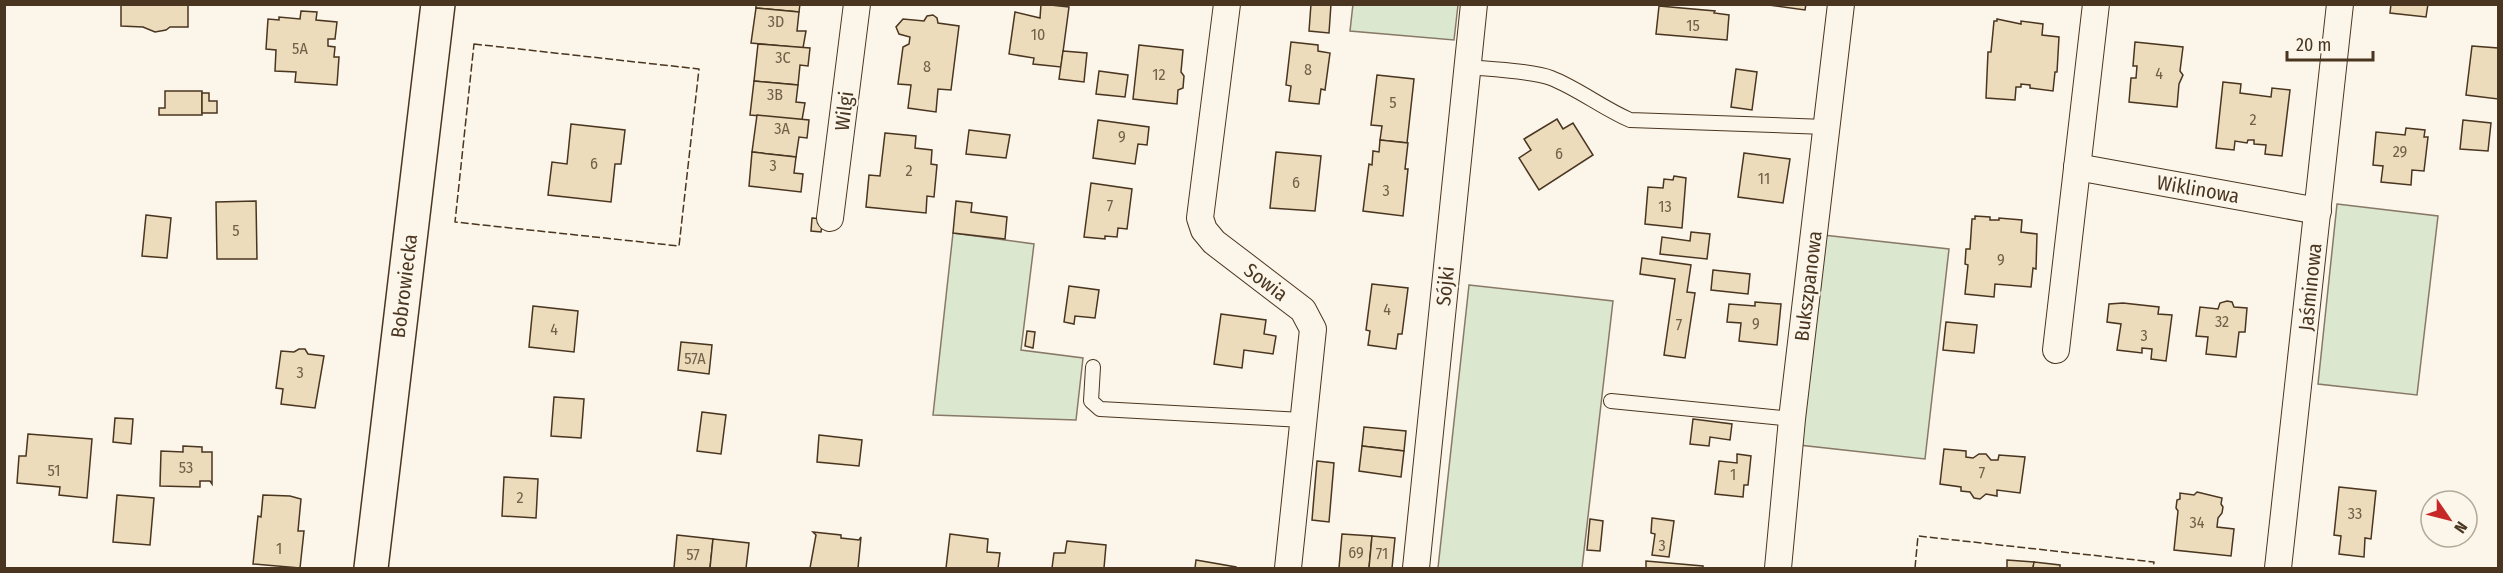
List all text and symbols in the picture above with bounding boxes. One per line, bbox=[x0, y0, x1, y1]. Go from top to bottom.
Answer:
house number: 3D bbox=[768, 12, 784, 31]
house number: 15 bbox=[1686, 16, 1700, 35]
scale bar bbox=[2287, 24, 2372, 62]
house number: 10 bbox=[1031, 25, 1045, 44]
text: 20 m bbox=[2296, 34, 2331, 56]
house number: 5A bbox=[292, 39, 308, 58]
house number: 3C bbox=[775, 48, 791, 67]
house number: 8 bbox=[923, 57, 931, 76]
house number: 8 bbox=[1304, 60, 1312, 79]
house number: 4 bbox=[2155, 64, 2163, 83]
house number: 12 bbox=[1152, 65, 1166, 84]
house number: 3B bbox=[767, 85, 783, 104]
street label: Wilgi bbox=[830, 90, 858, 132]
house number: 5 bbox=[1389, 93, 1397, 112]
house number: 2 bbox=[2249, 110, 2257, 129]
house number: 3A bbox=[774, 119, 790, 138]
house number: 9 bbox=[1118, 127, 1126, 146]
house number: 29 bbox=[2393, 142, 2408, 161]
house number: 6 bbox=[1555, 144, 1563, 163]
house number: 6 bbox=[590, 154, 598, 173]
house number: 3 bbox=[769, 156, 777, 175]
house number: 2 bbox=[905, 161, 913, 180]
house number: 11 bbox=[1758, 169, 1770, 188]
street label: Wiklinowa bbox=[2155, 170, 2241, 208]
house number: 6 bbox=[1292, 173, 1300, 192]
house number: 3 bbox=[1382, 181, 1390, 200]
house number: 7 bbox=[1107, 196, 1114, 215]
house number: 13 bbox=[1658, 197, 1672, 216]
house number: 5 bbox=[232, 221, 240, 240]
street label: Bukszpanowa bbox=[1789, 229, 1827, 343]
street label: Bobrowiecka bbox=[386, 233, 422, 339]
street label: Jaśminowa bbox=[2293, 242, 2327, 332]
house number: 9 bbox=[1997, 250, 2005, 269]
street label: Sowia bbox=[1239, 258, 1293, 306]
street label: Sójki bbox=[1431, 265, 1459, 307]
house number: 4 bbox=[1383, 300, 1391, 319]
house number: 32 bbox=[2215, 312, 2229, 331]
house number: 9 bbox=[1752, 314, 1760, 333]
house number: 7 bbox=[1676, 315, 1683, 334]
house number: 4 bbox=[550, 320, 558, 339]
house number: 3 bbox=[2140, 326, 2148, 345]
house number: 57A bbox=[684, 349, 706, 368]
house number: 3 bbox=[296, 363, 304, 382]
house number: 53 bbox=[179, 458, 193, 477]
house number: 51 bbox=[48, 461, 60, 480]
house number: 7 bbox=[1979, 463, 1986, 482]
house number: 1 bbox=[1730, 465, 1736, 484]
house number: 2 bbox=[516, 488, 524, 507]
north arrow bbox=[2419, 489, 2479, 549]
house number: 33 bbox=[2348, 504, 2362, 523]
house number: 34 bbox=[2190, 513, 2205, 532]
text: N bbox=[2450, 518, 2471, 537]
house number: 3 bbox=[1658, 536, 1666, 555]
house number: 1 bbox=[276, 539, 282, 558]
house number: 69 bbox=[1348, 543, 1364, 562]
house number: 71 bbox=[1376, 544, 1388, 563]
house number: 57 bbox=[686, 545, 700, 564]

